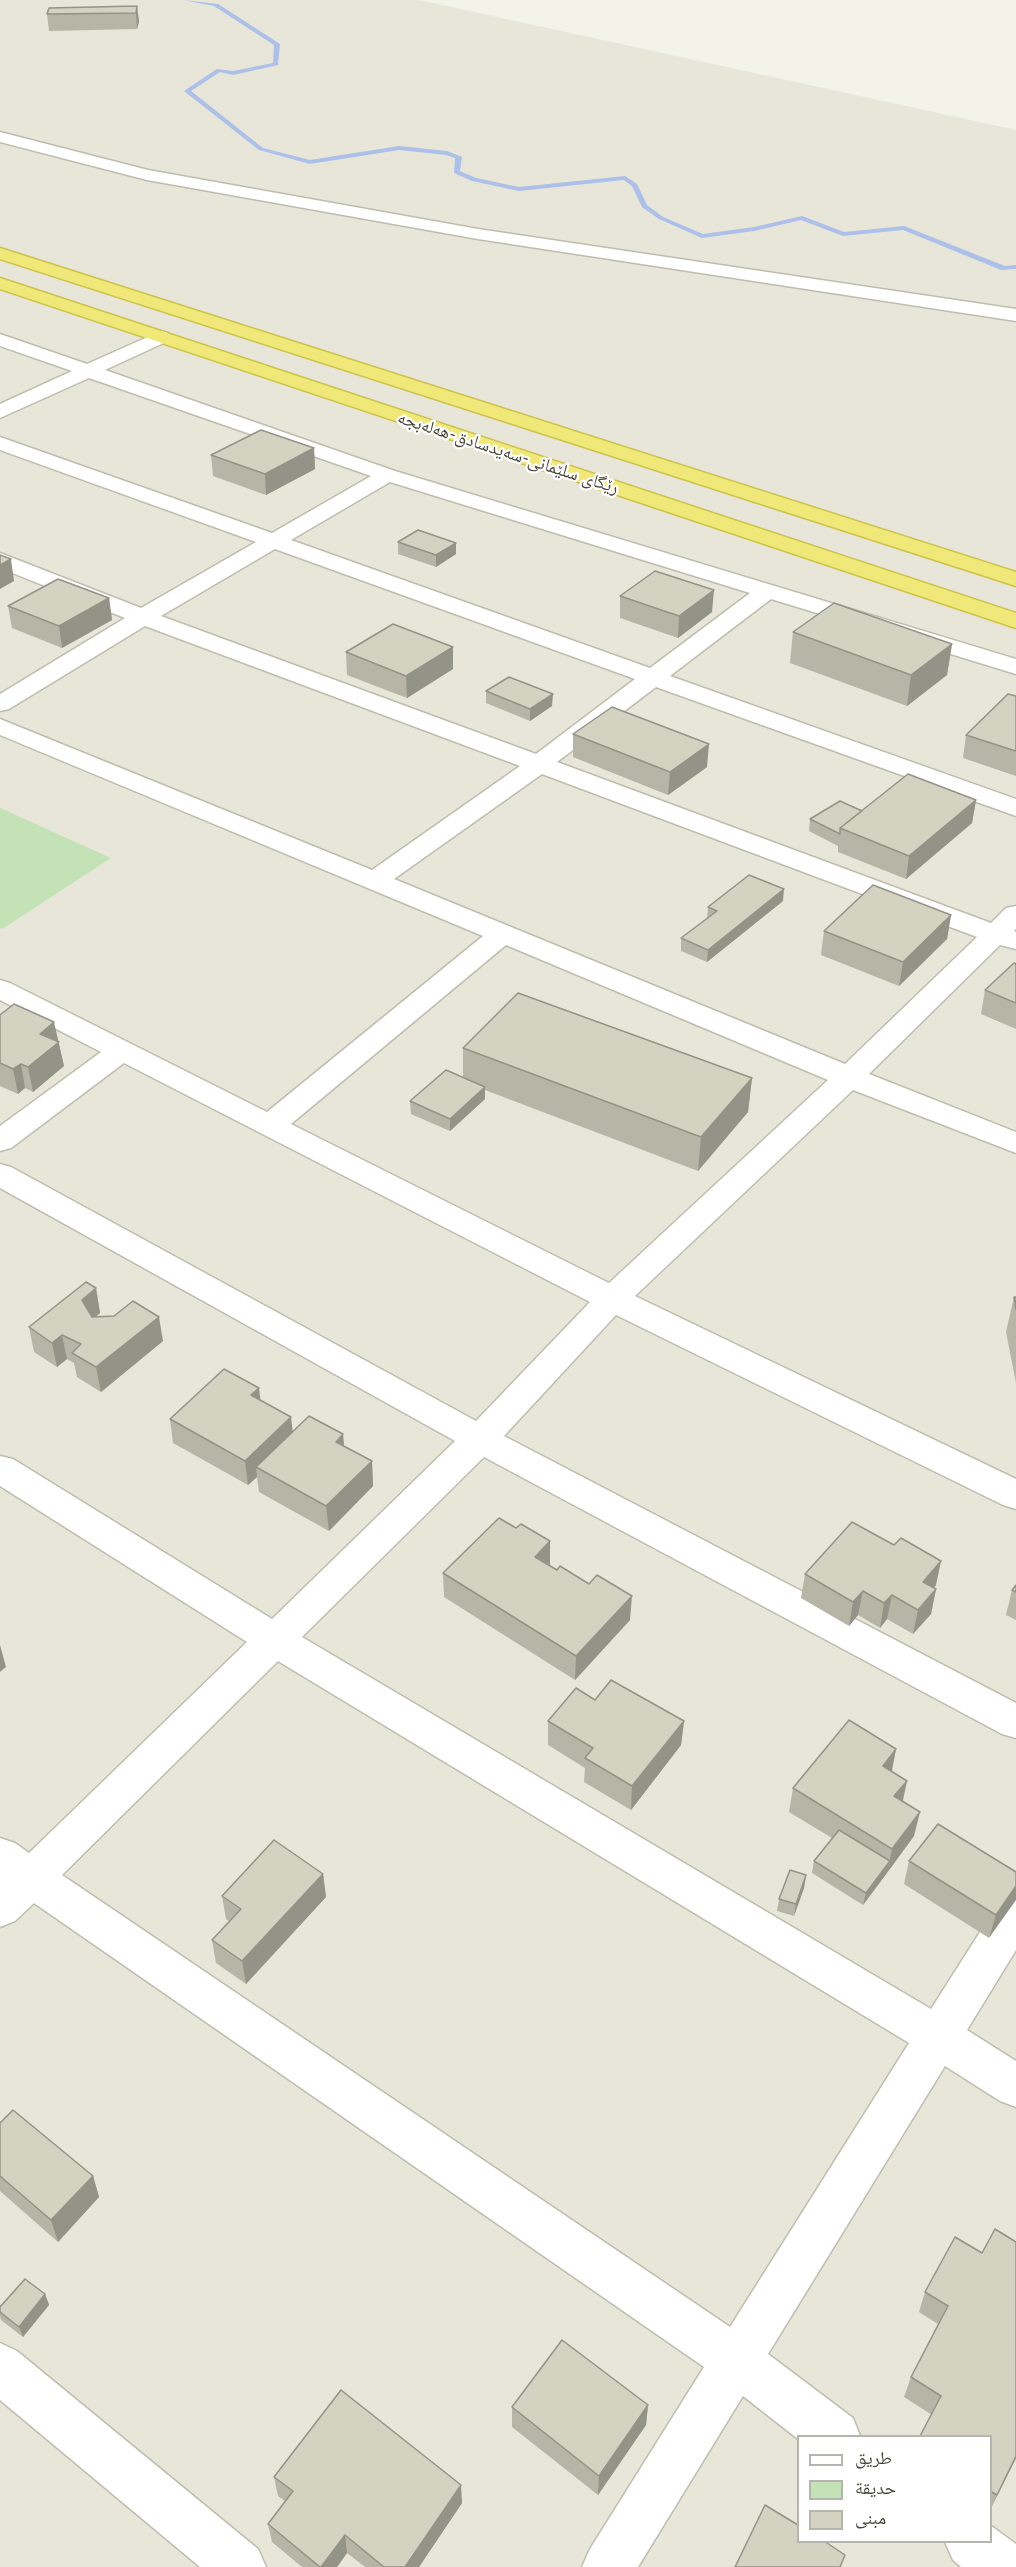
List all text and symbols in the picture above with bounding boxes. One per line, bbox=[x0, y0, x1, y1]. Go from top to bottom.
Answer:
street label: رێگای سلێمانی-سەیدسادق-هەلەبجە bbox=[395, 407, 621, 499]
legend bbox=[797, 2435, 992, 2543]
text: طريق bbox=[855, 2446, 892, 2469]
text: حديقة bbox=[855, 2476, 896, 2499]
text: مبنى bbox=[855, 2506, 886, 2529]

